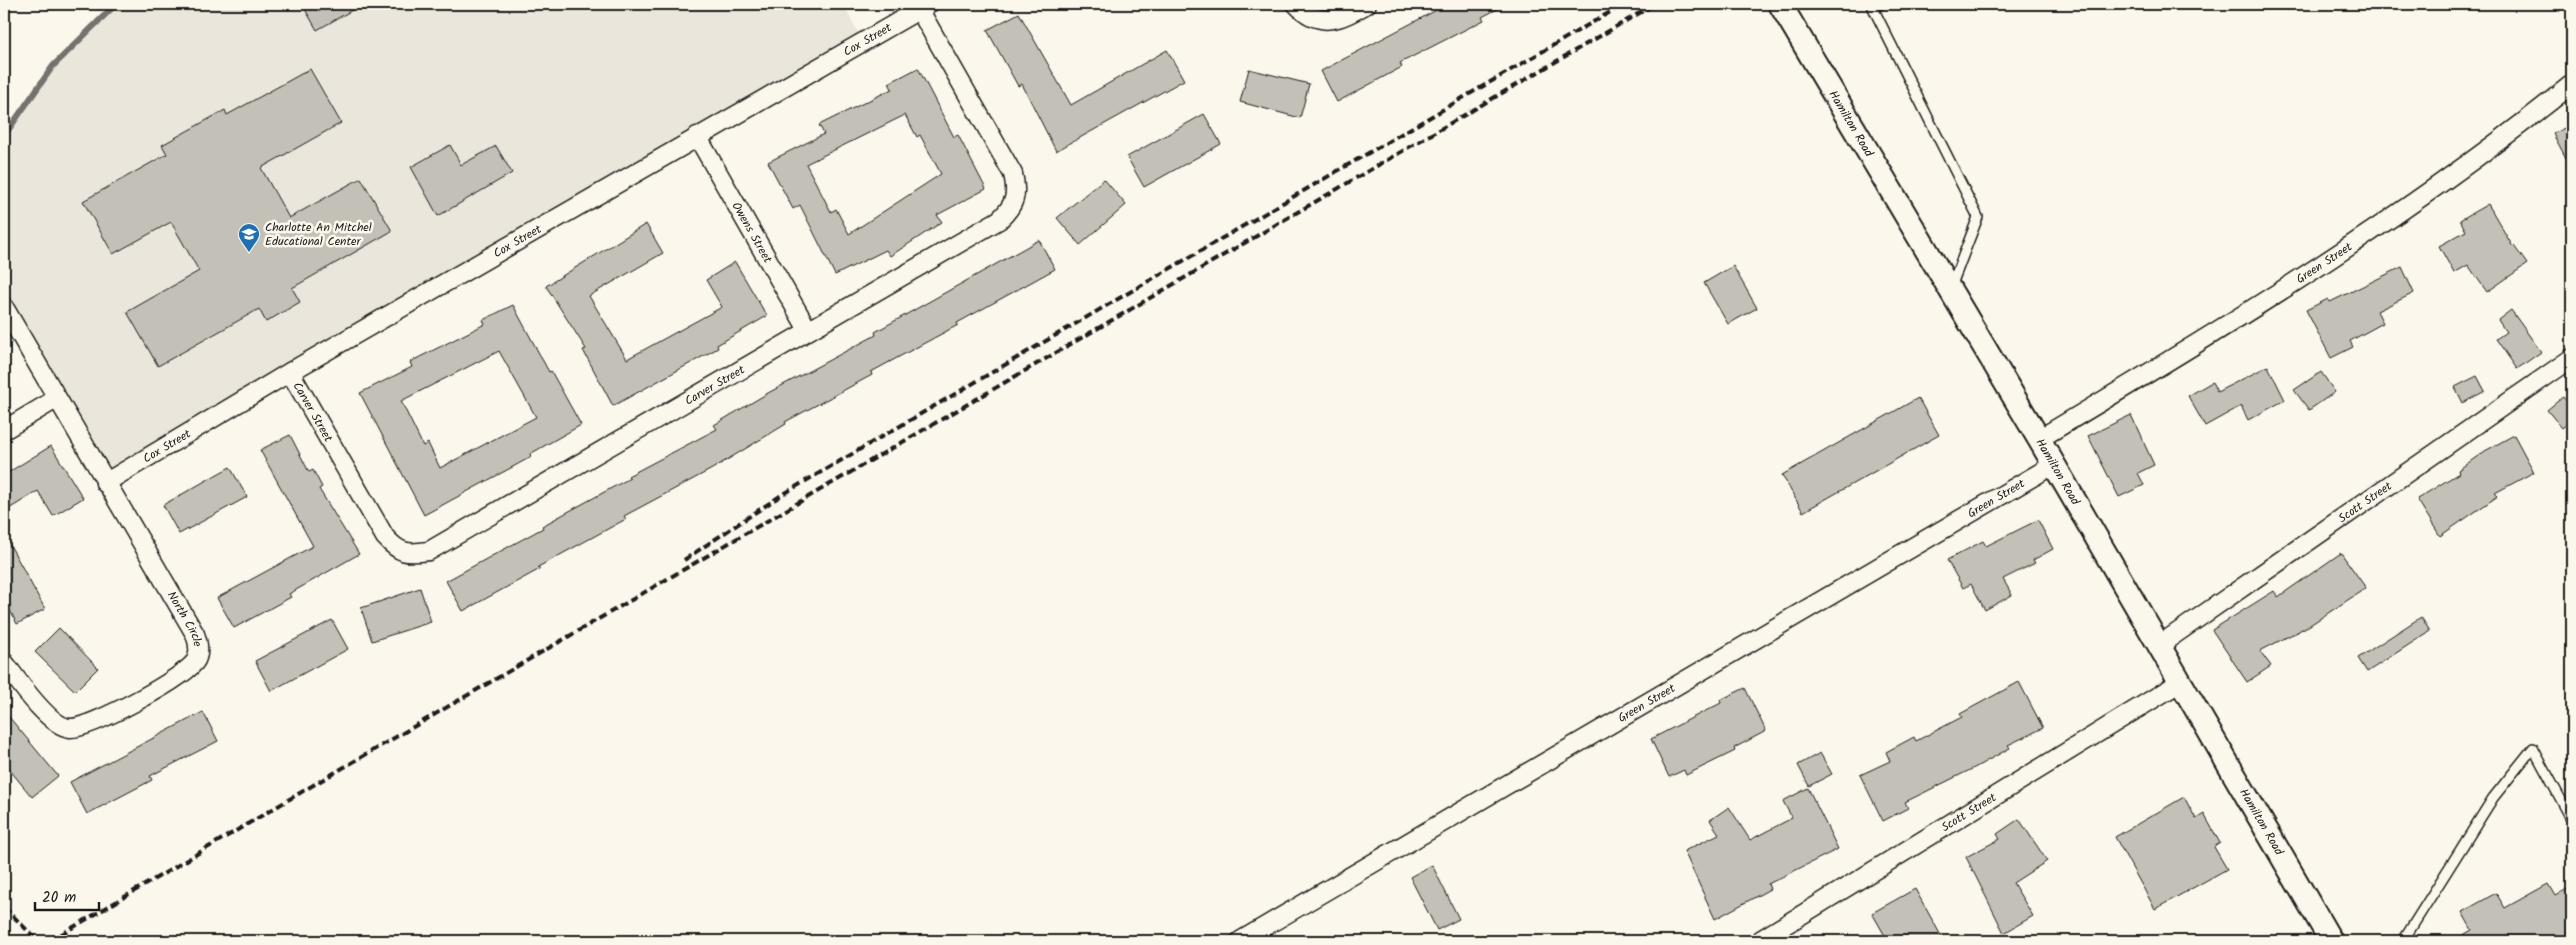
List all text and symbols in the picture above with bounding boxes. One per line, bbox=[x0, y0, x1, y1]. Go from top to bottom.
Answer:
street label: Cox Street bbox=[840, 18, 896, 61]
street label: Hamilton Road bbox=[1823, 87, 1878, 161]
street label: Owens Street bbox=[727, 199, 777, 267]
place label: Charlotte An Mitchel Educational Center bbox=[265, 218, 372, 251]
street label: Cox Street bbox=[490, 220, 546, 263]
school or university icon: Charlotte An Mitchel Educational Center bbox=[237, 222, 261, 253]
street label: Green Street bbox=[2292, 238, 2356, 289]
street label: Carver Street bbox=[681, 360, 749, 411]
street label: Carver Street bbox=[288, 379, 338, 446]
street label: Cox Street bbox=[139, 424, 195, 468]
street label: Hamilton Road bbox=[2031, 435, 2085, 510]
street label: Green Street bbox=[1964, 474, 2029, 523]
street label: Scott Street bbox=[2334, 477, 2396, 528]
street label: North Circle bbox=[162, 588, 207, 649]
street label: Green Street bbox=[1614, 679, 1679, 728]
street label: Hamilton Road bbox=[2234, 785, 2289, 860]
street label: Scott Street bbox=[1938, 788, 2000, 837]
scale bar bbox=[35, 880, 99, 912]
text: 20 m bbox=[42, 886, 76, 910]

